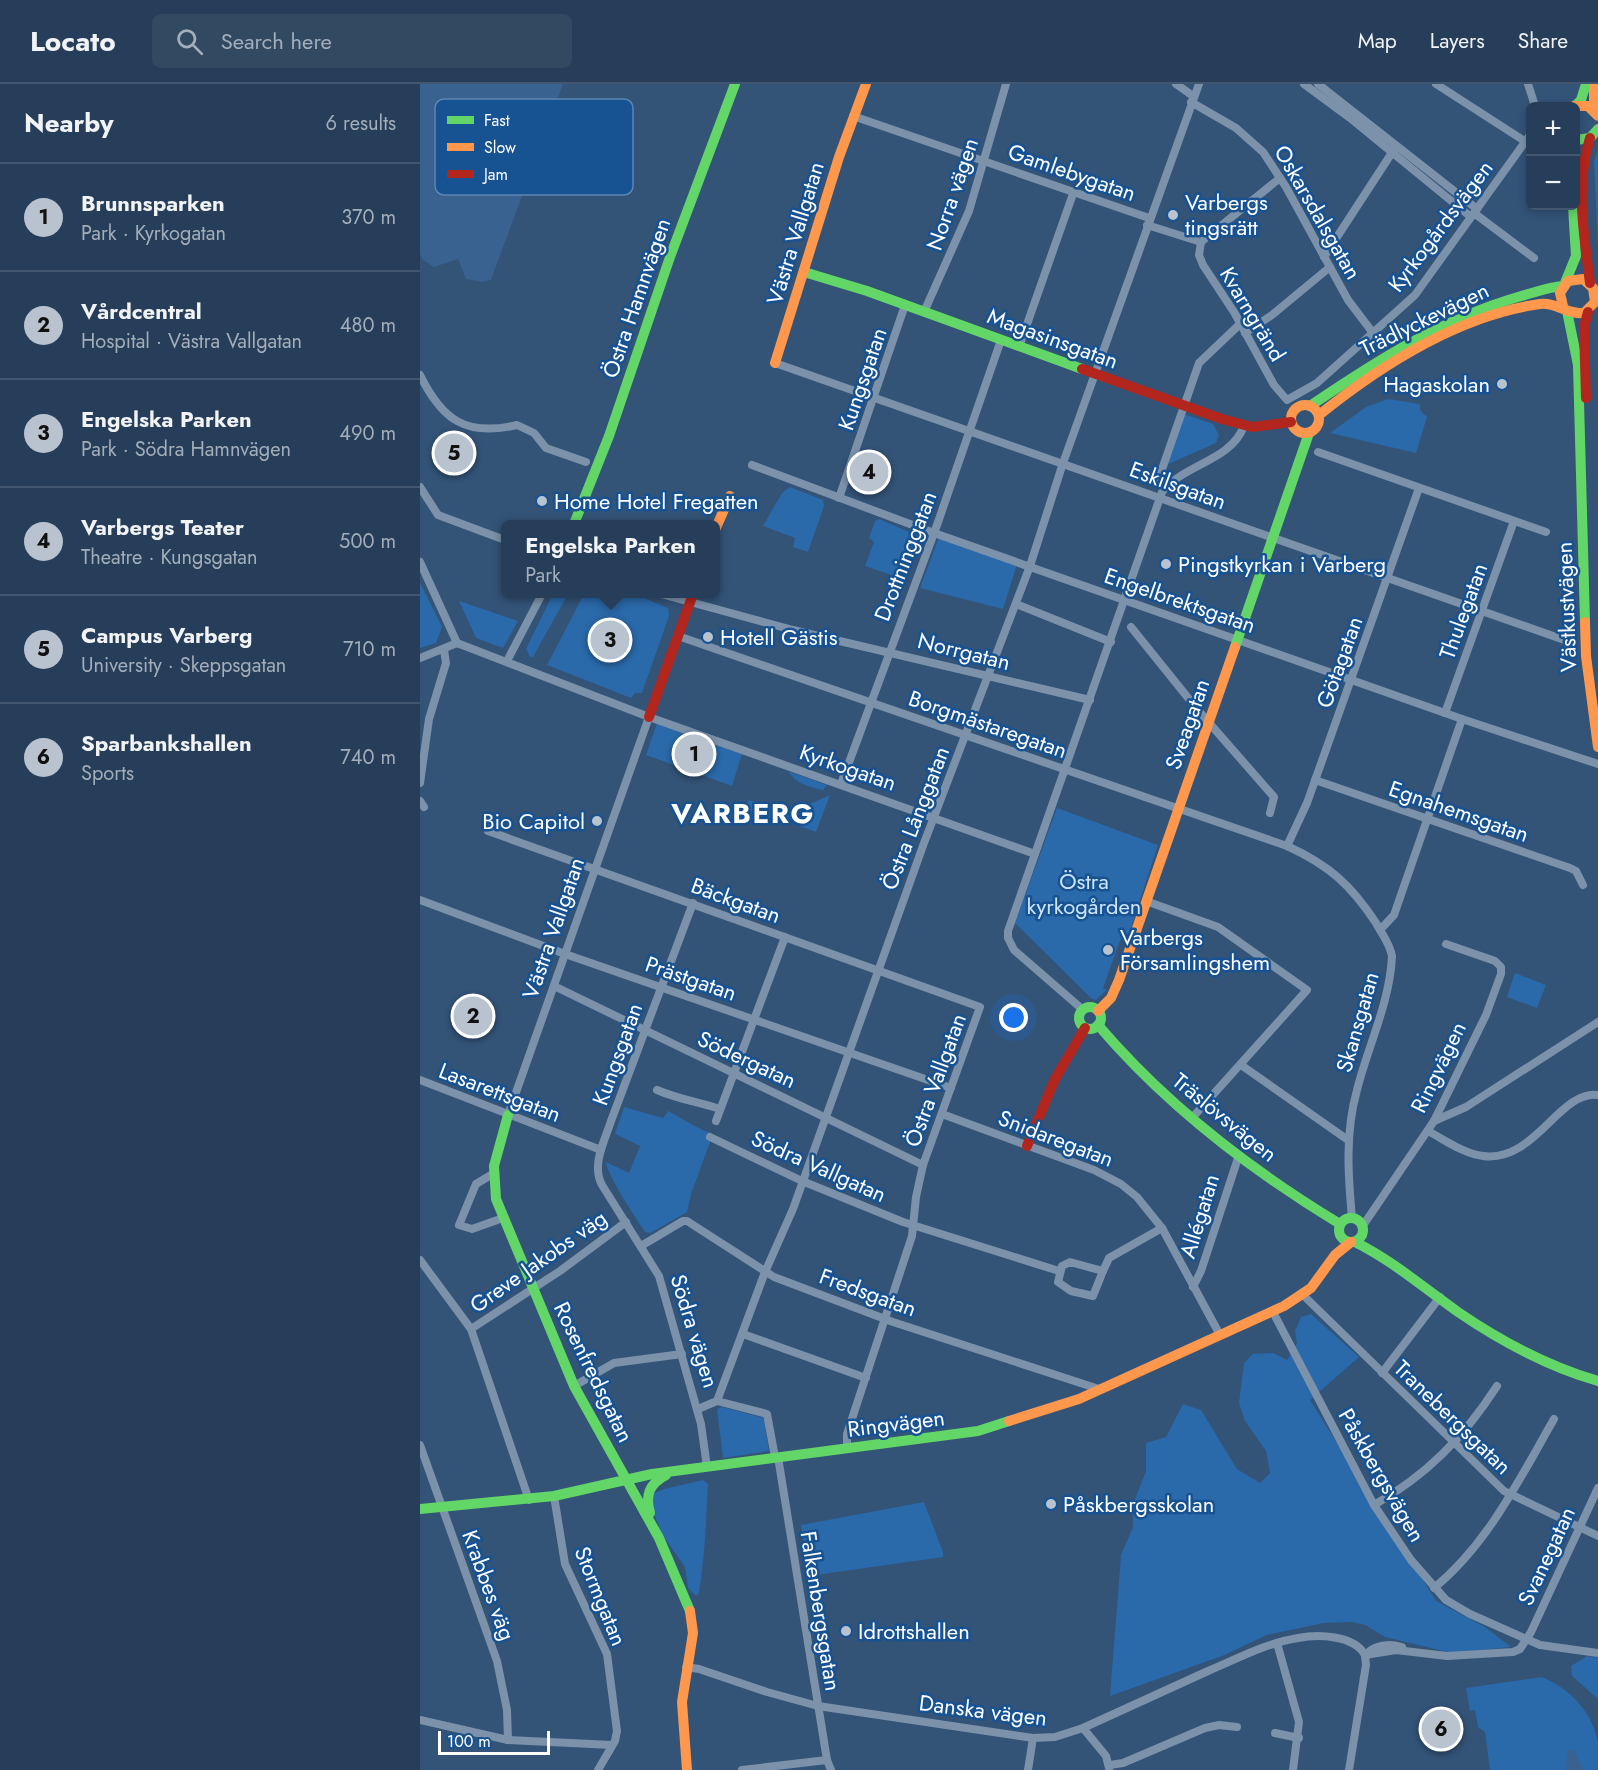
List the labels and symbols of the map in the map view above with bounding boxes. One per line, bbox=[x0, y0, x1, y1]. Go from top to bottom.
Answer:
legend bbox=[435, 99, 633, 195]
text: Fast bbox=[484, 109, 510, 132]
street label: Norra vägen bbox=[918, 133, 986, 255]
street label: Gamlebygatan bbox=[1004, 135, 1140, 209]
text: Slow bbox=[484, 136, 516, 159]
street label: Oskarsdalsgatan bbox=[1267, 139, 1369, 285]
street label: Kyrkogårdsvägen bbox=[1380, 153, 1500, 299]
street label: Västra Vallgatan bbox=[758, 158, 832, 308]
text: Jam bbox=[482, 163, 508, 186]
place label: Varbergs tingsrätt bbox=[1185, 186, 1268, 243]
marker: Varbergs tingsrätt bbox=[1166, 208, 1180, 222]
street label: Östra Hamnvägen bbox=[594, 214, 678, 382]
street label: Kvarngränd bbox=[1212, 261, 1294, 367]
street label: Trädlyckevägen bbox=[1354, 274, 1494, 364]
street label: Magasinsgatan bbox=[983, 300, 1123, 376]
street label: Kungsgatan bbox=[829, 323, 895, 435]
place label: Hagaskolan bbox=[1383, 368, 1490, 400]
marker: Hagaskolan bbox=[1495, 377, 1509, 391]
pin: 5 bbox=[435, 430, 474, 476]
pin: 4 bbox=[850, 450, 888, 494]
street label: Eskilsgatan bbox=[1125, 453, 1231, 517]
place label: Home Hotel Fregatten bbox=[554, 485, 759, 517]
street label: Drottninggatan bbox=[866, 486, 944, 626]
marker: Home Hotel Fregatten bbox=[535, 494, 549, 508]
street label: Västkustvägen bbox=[1548, 541, 1584, 673]
place label: Pingstkyrkan i Varberg bbox=[1178, 548, 1386, 580]
marker: Pingstkyrkan i Varberg bbox=[1159, 557, 1173, 571]
street label: Thulegatan bbox=[1431, 558, 1495, 664]
street label: Engelbrektsgatan bbox=[1100, 559, 1260, 641]
street label: Götagatan bbox=[1308, 612, 1370, 712]
pin: 3 bbox=[590, 618, 630, 662]
place label: Hotell Gästis bbox=[720, 621, 838, 653]
street label: Norrgatan bbox=[914, 624, 1014, 678]
marker: Hotell Gästis bbox=[701, 630, 715, 644]
street label: Sveagatan bbox=[1157, 674, 1217, 774]
street label: Borgmästaregatan bbox=[904, 682, 1072, 766]
pin: 1 bbox=[674, 732, 714, 776]
street label: Kyrkogatan bbox=[795, 736, 901, 798]
street label: Östra Långgatan bbox=[873, 742, 957, 894]
street label: Egnahemsgatan bbox=[1385, 772, 1533, 850]
district label: VARBERG bbox=[670, 793, 815, 834]
place label: Bio Capitol bbox=[482, 805, 585, 837]
marker: Bio Capitol bbox=[590, 814, 604, 828]
street label: Västra Vallgatan bbox=[514, 853, 592, 1003]
park label: Östra kyrkogården bbox=[1027, 865, 1141, 922]
street label: Bäckgatan bbox=[687, 869, 785, 931]
place label: Varbergs Församlingshem bbox=[1120, 921, 1270, 978]
marker: Varbergs Församlingshem bbox=[1101, 943, 1115, 957]
street label: Prästgatan bbox=[641, 947, 741, 1009]
street label: Skansgatan bbox=[1327, 968, 1387, 1076]
pin: 2 bbox=[454, 994, 492, 1038]
street label: Kungsgatan bbox=[584, 998, 650, 1110]
your location bbox=[999, 1003, 1028, 1032]
street label: Östra Vallgatan bbox=[896, 1009, 974, 1151]
street label: Ringvägen bbox=[1402, 1016, 1474, 1118]
street label: Södergatan bbox=[692, 1022, 802, 1096]
street label: Lasarettsgatan bbox=[434, 1054, 566, 1130]
street label: Träslövsvägen bbox=[1166, 1065, 1284, 1169]
street label: Snidaregatan bbox=[994, 1101, 1118, 1175]
street label: Södra Vallgatan bbox=[746, 1122, 892, 1210]
street label: Allégatan bbox=[1171, 1170, 1227, 1262]
street label: Greve Jakobs väg bbox=[463, 1202, 613, 1320]
street label: Fredsgatan bbox=[815, 1260, 921, 1324]
street label: Södra vägen bbox=[663, 1270, 727, 1392]
street label: Rosenfredsgatan bbox=[546, 1296, 642, 1448]
street label: Tranebergsgatan bbox=[1387, 1353, 1519, 1481]
street label: Ringvägen bbox=[845, 1401, 947, 1445]
street label: Påskbergsvägen bbox=[1331, 1402, 1433, 1548]
place label: Påskbergsskolan bbox=[1063, 1488, 1214, 1520]
marker: Påskbergsskolan bbox=[1044, 1497, 1058, 1511]
street label: Svanegatan bbox=[1509, 1501, 1583, 1611]
street label: Krabbes väg bbox=[454, 1525, 524, 1645]
street label: Falkenbergsgatan bbox=[793, 1529, 849, 1693]
street label: Stormgatan bbox=[567, 1542, 635, 1650]
place label: Idrottshallen bbox=[858, 1615, 970, 1647]
marker: Idrottshallen bbox=[839, 1624, 853, 1638]
street label: Danska vägen bbox=[917, 1686, 1049, 1734]
pin: 6 bbox=[1422, 1706, 1460, 1752]
scale bar bbox=[438, 1728, 550, 1756]

